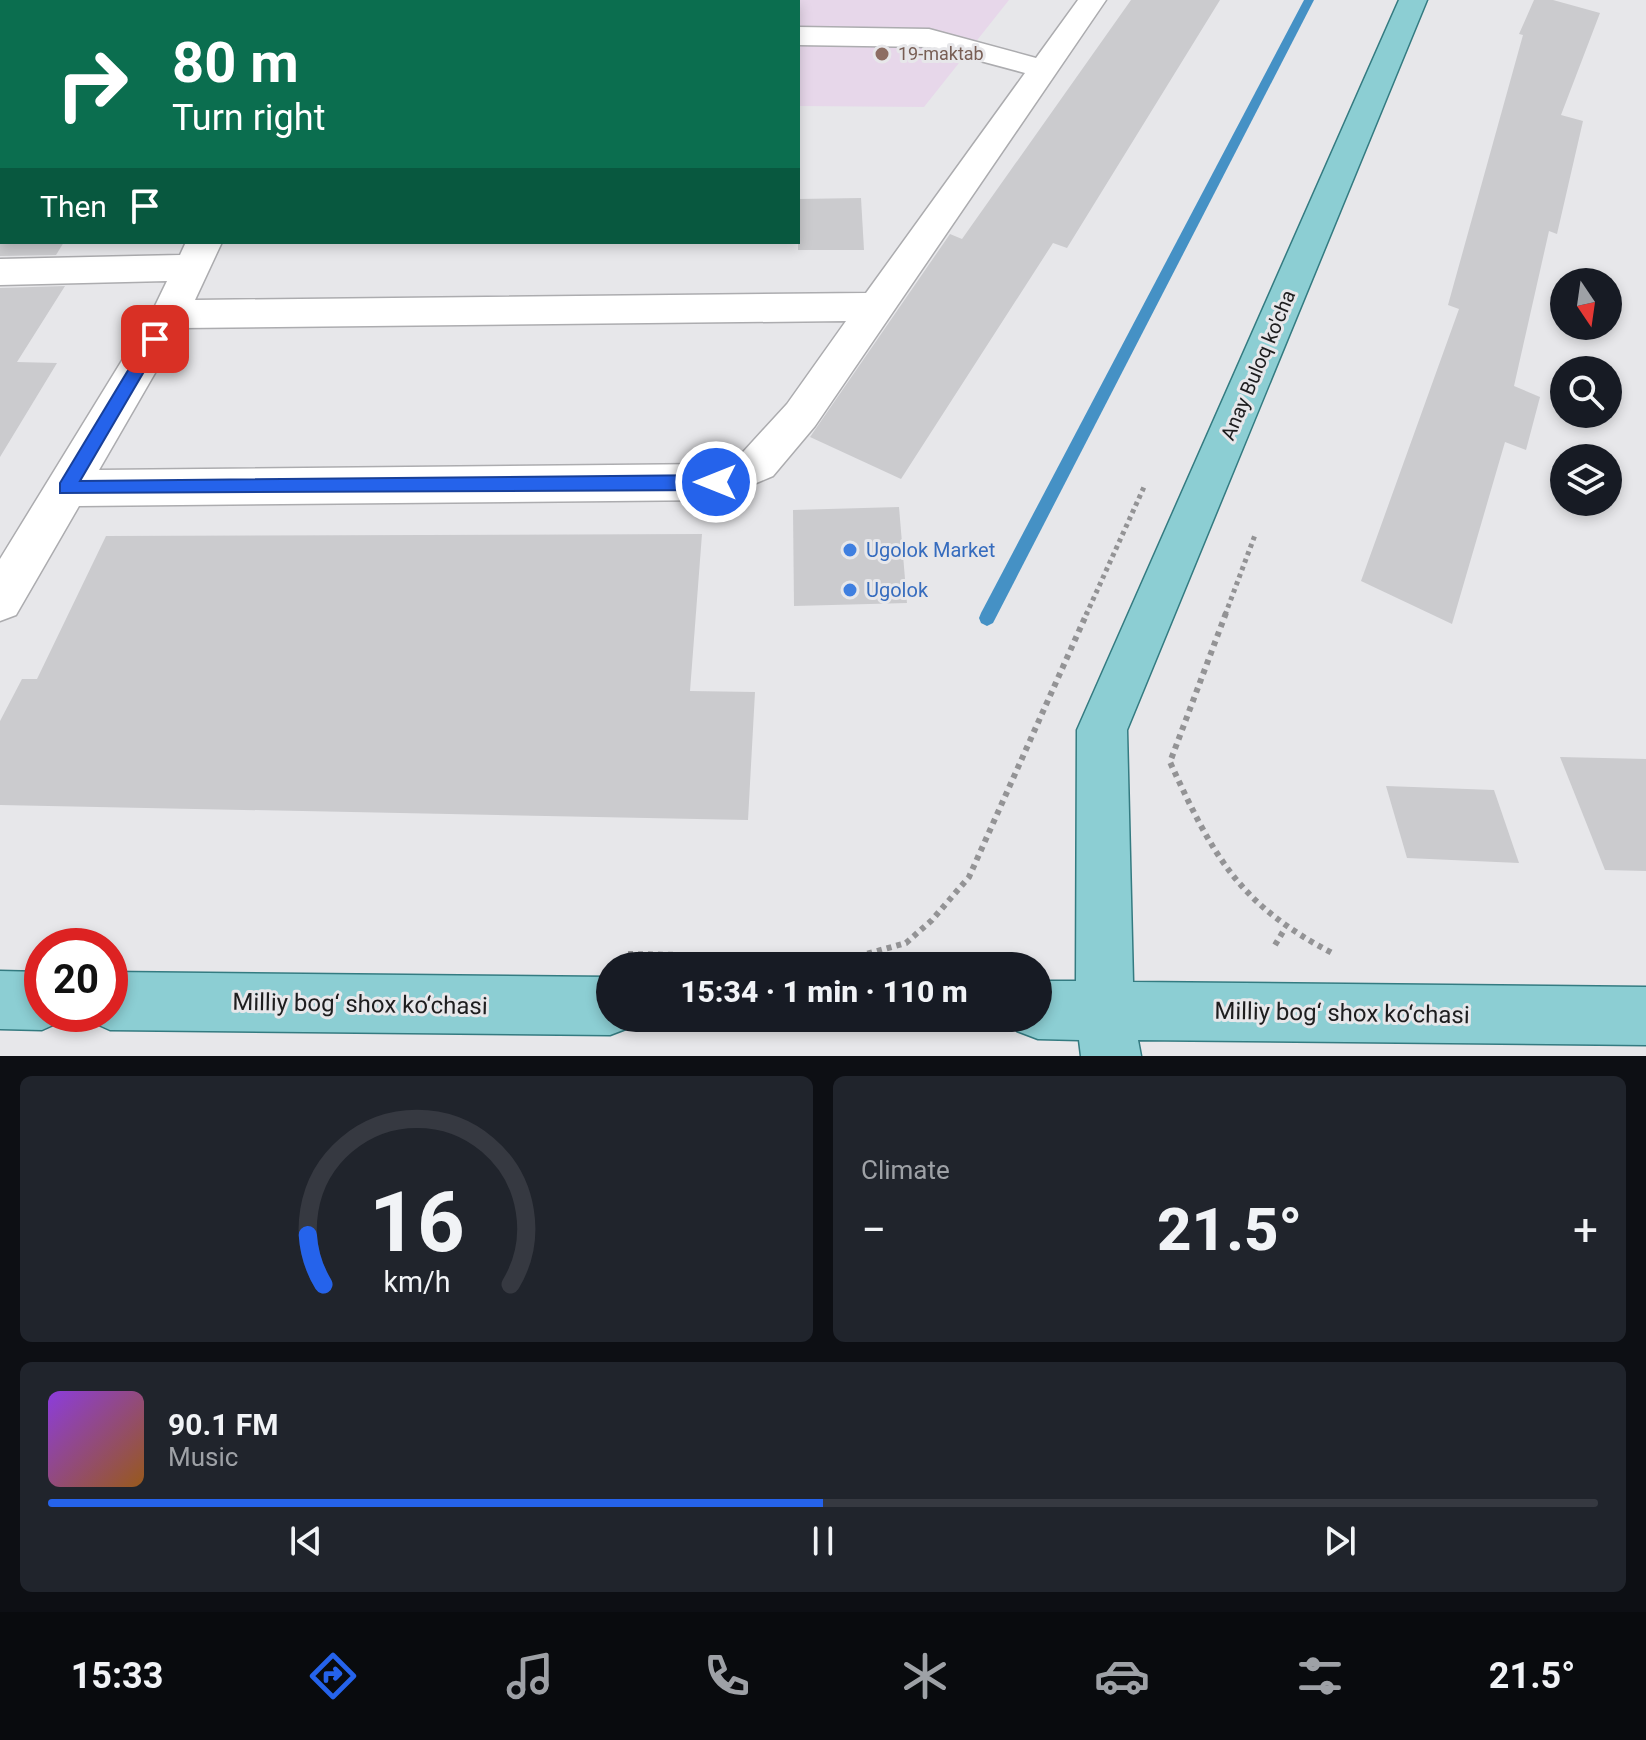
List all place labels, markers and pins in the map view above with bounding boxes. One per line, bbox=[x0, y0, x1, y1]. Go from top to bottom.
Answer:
place label: 19-maktab bbox=[898, 43, 984, 64]
marker: 19-maktab bbox=[873, 45, 891, 63]
pin bbox=[121, 305, 189, 373]
place label: Ugolok Market bbox=[866, 538, 995, 562]
marker: Ugolok Market bbox=[841, 541, 859, 559]
place label: Ugolok bbox=[866, 578, 929, 602]
marker: Ugolok bbox=[841, 581, 859, 599]

